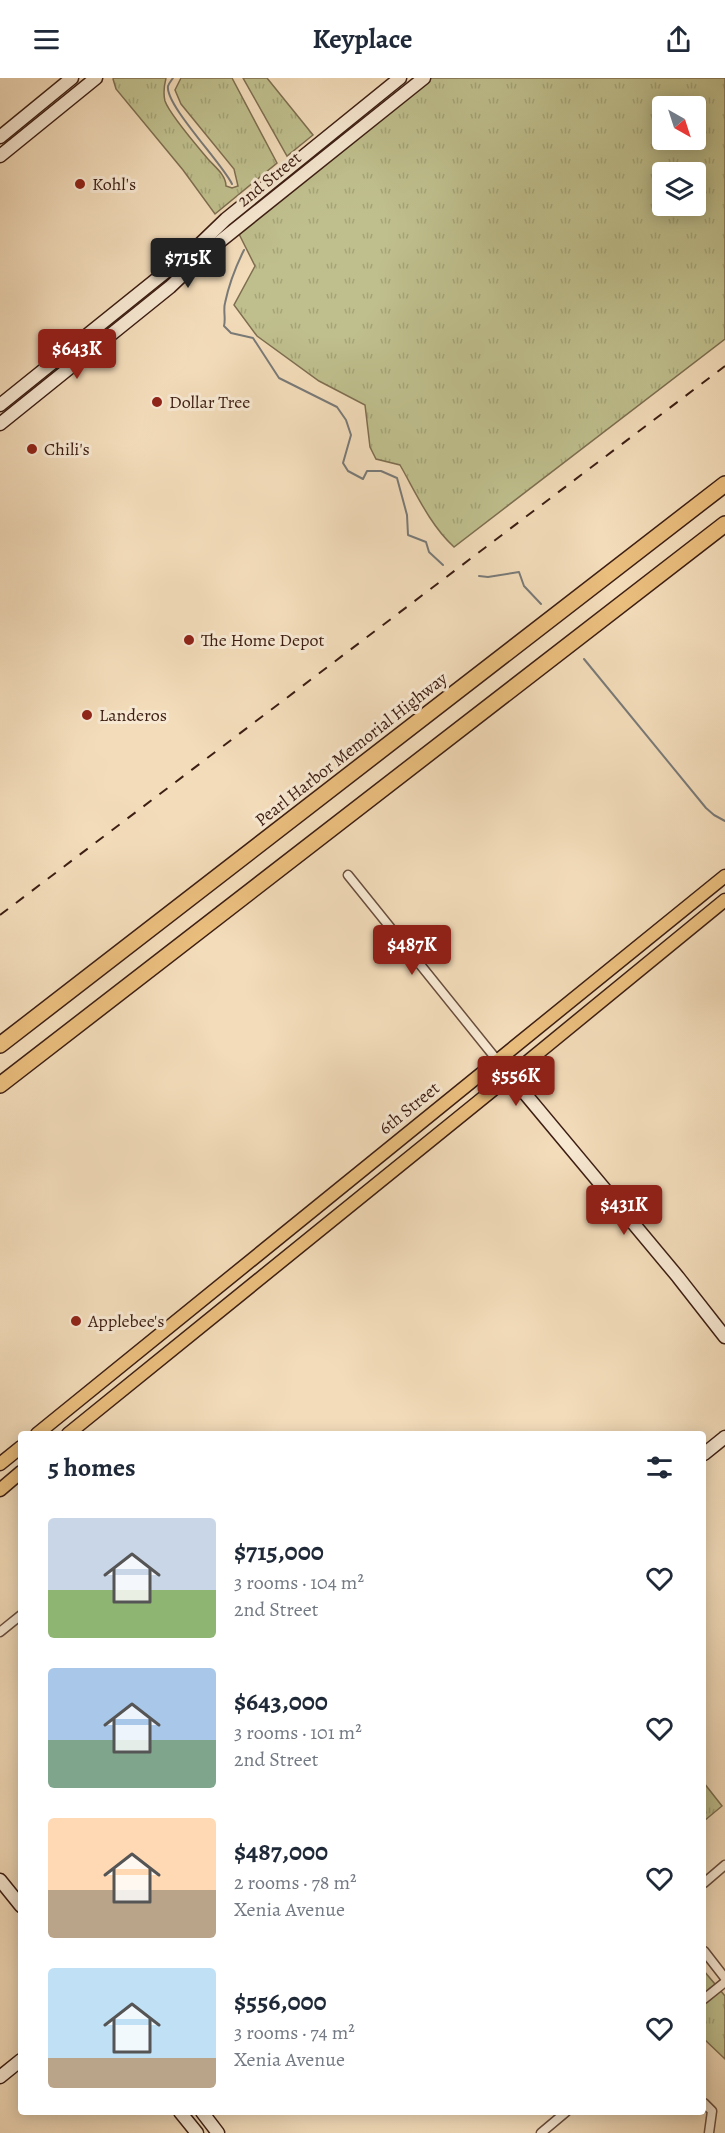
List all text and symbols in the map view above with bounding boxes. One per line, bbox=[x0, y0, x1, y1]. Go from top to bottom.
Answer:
text: Keyplace bbox=[312, 21, 413, 57]
icon: menu bbox=[30, 23, 63, 56]
icon: share bbox=[662, 23, 695, 56]
north arrow bbox=[652, 96, 706, 150]
map controls bbox=[652, 96, 706, 216]
street label: 2nd Street bbox=[232, 146, 306, 212]
button: layers bbox=[652, 162, 706, 216]
place label: Kohl's bbox=[92, 172, 136, 196]
marker: Kohl's bbox=[73, 177, 87, 191]
pin: $715K bbox=[146, 238, 230, 289]
text: $715K bbox=[165, 244, 211, 271]
pin: $643K bbox=[35, 329, 119, 380]
text: $643K bbox=[52, 335, 102, 362]
place label: Dollar Tree bbox=[169, 390, 250, 414]
marker: Dollar Tree bbox=[150, 395, 164, 409]
place label: Chili's bbox=[44, 437, 90, 461]
marker: Chili's bbox=[25, 442, 39, 456]
place label: The Home Depot bbox=[201, 628, 324, 652]
marker: The Home Depot bbox=[182, 633, 196, 647]
street label: Pearl Harbor Memorial Highway bbox=[250, 666, 453, 832]
place label: Landeros bbox=[99, 703, 167, 727]
marker: Landeros bbox=[80, 708, 94, 722]
pin: $487K bbox=[370, 925, 454, 976]
text: $487K bbox=[387, 931, 437, 958]
pin: $556K bbox=[474, 1056, 558, 1107]
text: $556K bbox=[492, 1062, 540, 1089]
street label: 6th Street bbox=[374, 1076, 444, 1140]
pin: $431K bbox=[582, 1185, 666, 1236]
text: $431K bbox=[600, 1191, 648, 1218]
place label: Applebee's bbox=[87, 1309, 164, 1333]
marker: Applebee's bbox=[69, 1314, 83, 1328]
text: 5 homes bbox=[48, 1450, 136, 1485]
icon: filters bbox=[643, 1451, 676, 1484]
text: $715,000 bbox=[234, 1534, 324, 1569]
icon: home bbox=[96, 1542, 168, 1614]
icon: heart bbox=[643, 1562, 676, 1595]
text: 3 rooms · 104 m² bbox=[234, 1569, 364, 1596]
text: 2nd Street bbox=[234, 1596, 318, 1623]
text: $643,000 bbox=[234, 1684, 328, 1719]
icon: home bbox=[96, 1692, 168, 1764]
icon: heart bbox=[643, 1712, 676, 1745]
text: 3 rooms · 101 m² bbox=[234, 1719, 362, 1746]
text: 2nd Street bbox=[234, 1746, 318, 1773]
text: $487,000 bbox=[234, 1834, 328, 1869]
icon: home bbox=[96, 1842, 168, 1914]
icon: heart bbox=[643, 1862, 676, 1895]
text: 2 rooms · 78 m² bbox=[234, 1869, 357, 1896]
text: Xenia Avenue bbox=[234, 1896, 345, 1923]
text: $556,000 bbox=[234, 1984, 327, 2019]
icon: home bbox=[96, 1992, 168, 2064]
icon: heart bbox=[643, 2012, 676, 2045]
text: 3 rooms · 74 m² bbox=[234, 2019, 355, 2046]
text: Xenia Avenue bbox=[234, 2046, 345, 2073]

